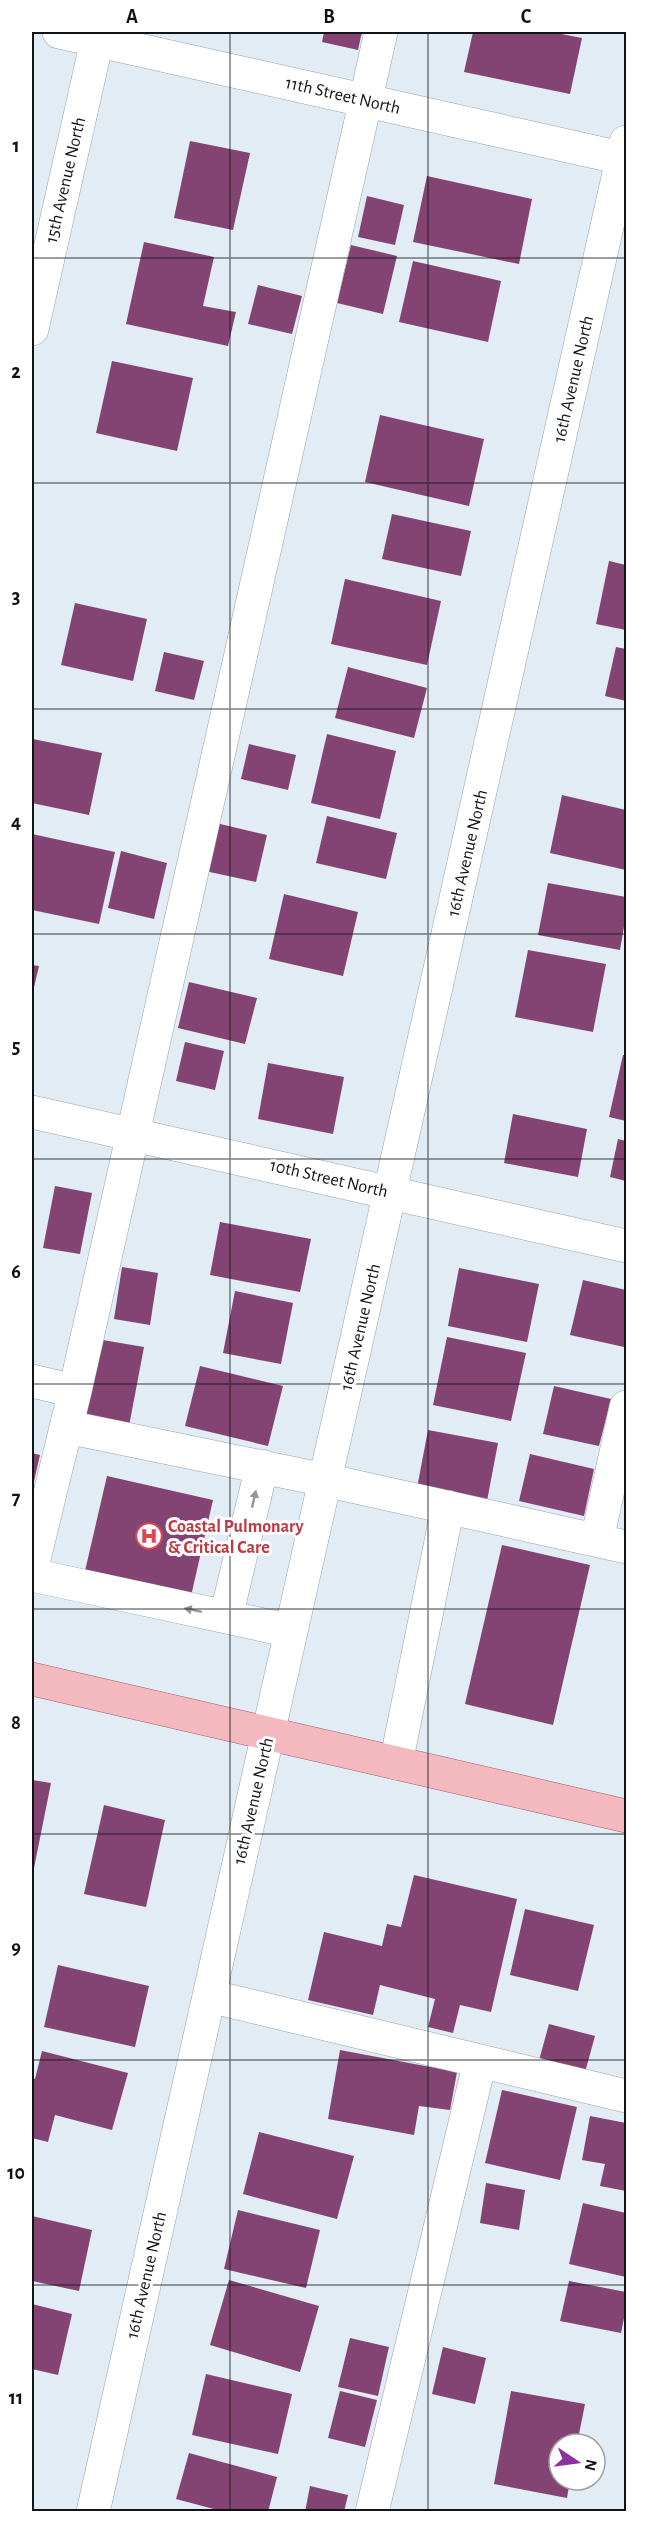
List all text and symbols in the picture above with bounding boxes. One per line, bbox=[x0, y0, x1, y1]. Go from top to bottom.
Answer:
text: A bbox=[126, 7, 138, 27]
text: B bbox=[323, 7, 335, 27]
text: C bbox=[521, 7, 532, 27]
street label: 11th Street North bbox=[284, 74, 402, 118]
street label: 15th Avenue North bbox=[43, 115, 89, 245]
text: 1 bbox=[12, 136, 20, 156]
street label: 16th Avenue North bbox=[551, 314, 597, 444]
text: 2 bbox=[11, 362, 21, 382]
text: 3 bbox=[12, 587, 20, 607]
street label: 16th Avenue North bbox=[445, 788, 491, 918]
text: 4 bbox=[11, 812, 21, 832]
text: 5 bbox=[12, 1037, 20, 1057]
street label: 10th Street North bbox=[268, 1157, 390, 1201]
text: 6 bbox=[11, 1262, 21, 1282]
street label: 16th Avenue North bbox=[338, 1262, 384, 1392]
text: 7 bbox=[12, 1488, 21, 1508]
one-way arrow bbox=[250, 1490, 260, 1508]
place label: Coastal Pulmonary & Critical Care bbox=[168, 1518, 304, 1557]
hospital icon: Coastal Pulmonary & Critical Care bbox=[134, 1521, 164, 1551]
one-way arrow bbox=[183, 1605, 202, 1614]
text: 8 bbox=[11, 1713, 21, 1733]
street label: 16th Avenue North bbox=[231, 1736, 277, 1866]
text: 9 bbox=[11, 1938, 21, 1958]
text: 10 bbox=[7, 2163, 25, 2183]
street label: 16th Avenue North bbox=[124, 2210, 170, 2340]
text: 11 bbox=[9, 2388, 23, 2408]
north arrow bbox=[547, 2432, 607, 2492]
text: N bbox=[582, 2458, 600, 2472]

